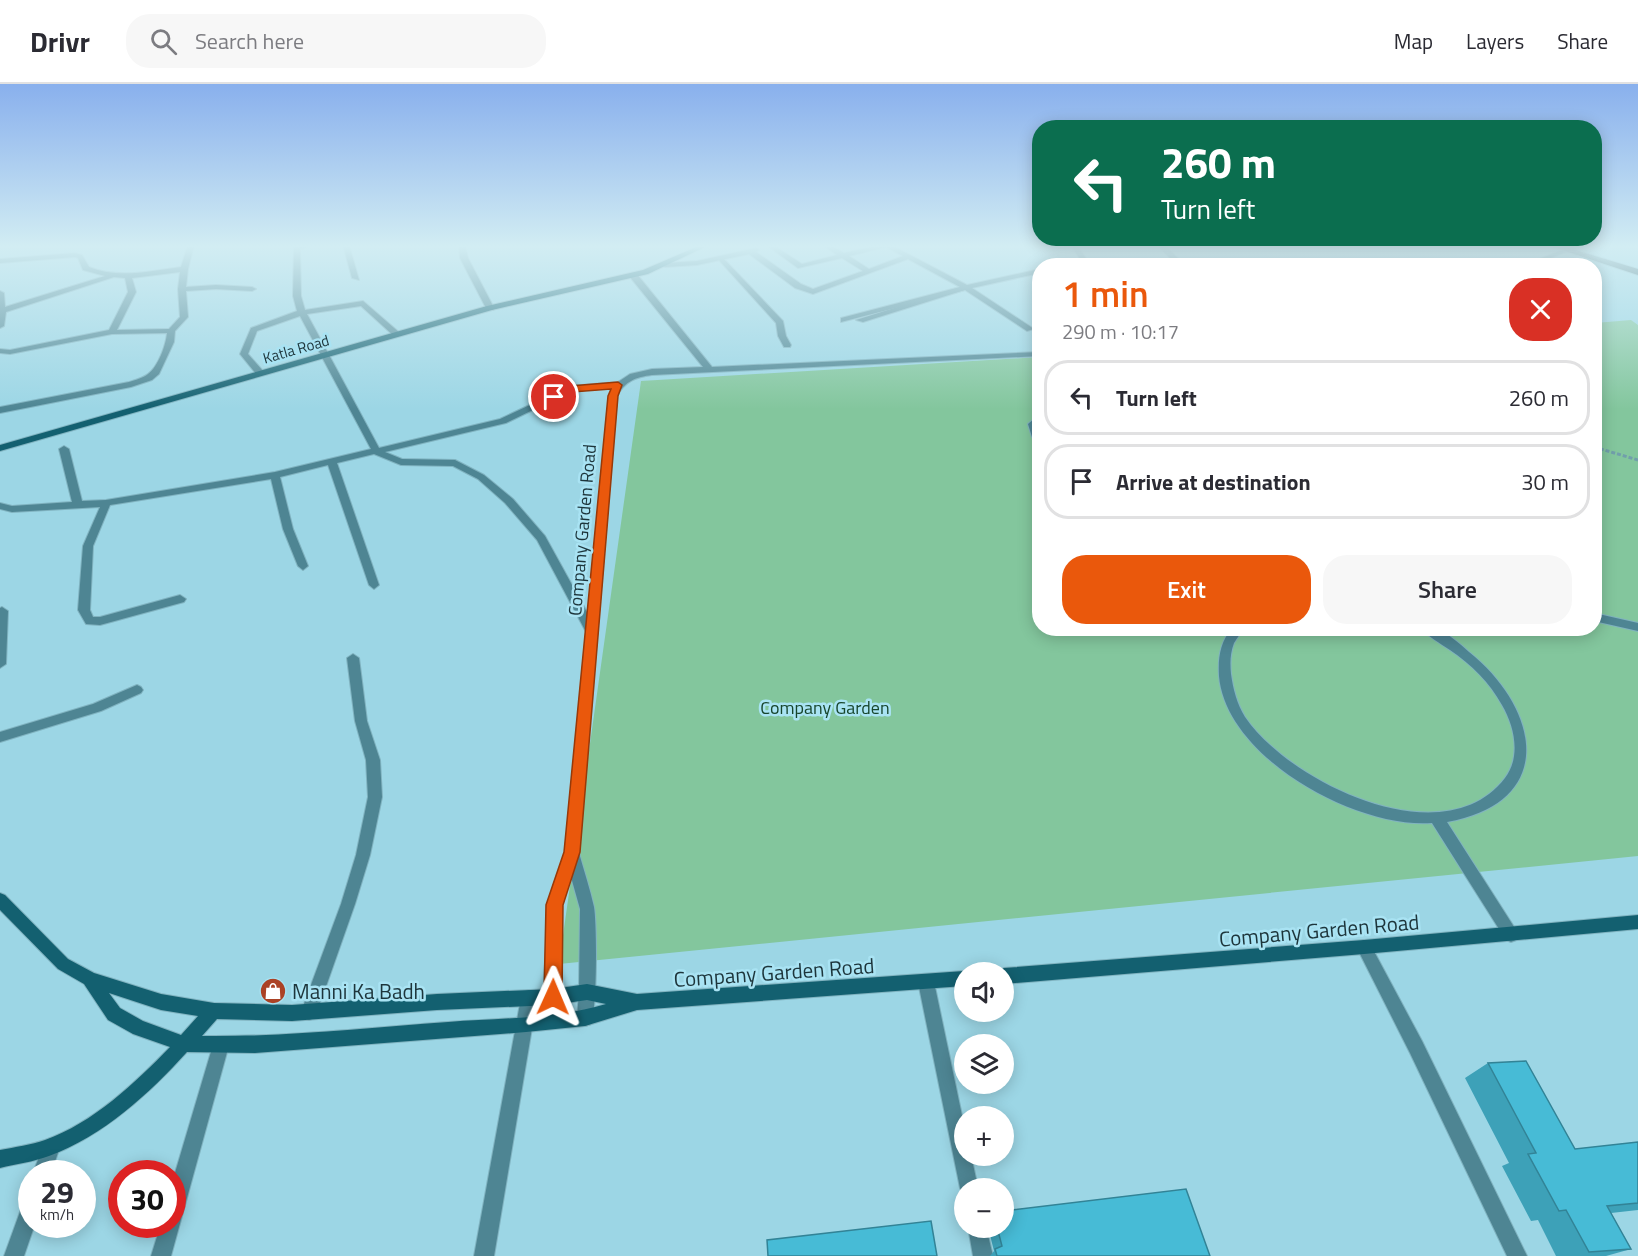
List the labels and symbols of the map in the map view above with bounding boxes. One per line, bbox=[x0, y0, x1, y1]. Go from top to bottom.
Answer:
street label: Katla Road bbox=[260, 329, 332, 369]
pin bbox=[528, 371, 579, 422]
street label: Company Garden Road bbox=[561, 443, 603, 617]
park label: Company Garden bbox=[760, 694, 890, 721]
street label: Company Garden Road bbox=[1218, 905, 1420, 955]
street label: Company Garden Road bbox=[673, 949, 875, 995]
position arrow bbox=[521, 965, 585, 1029]
place label: Manni Ka Badh bbox=[292, 975, 425, 1007]
shop icon: Manni Ka Badh bbox=[258, 976, 288, 1006]
speed limit sign: 30 bbox=[108, 1160, 186, 1238]

